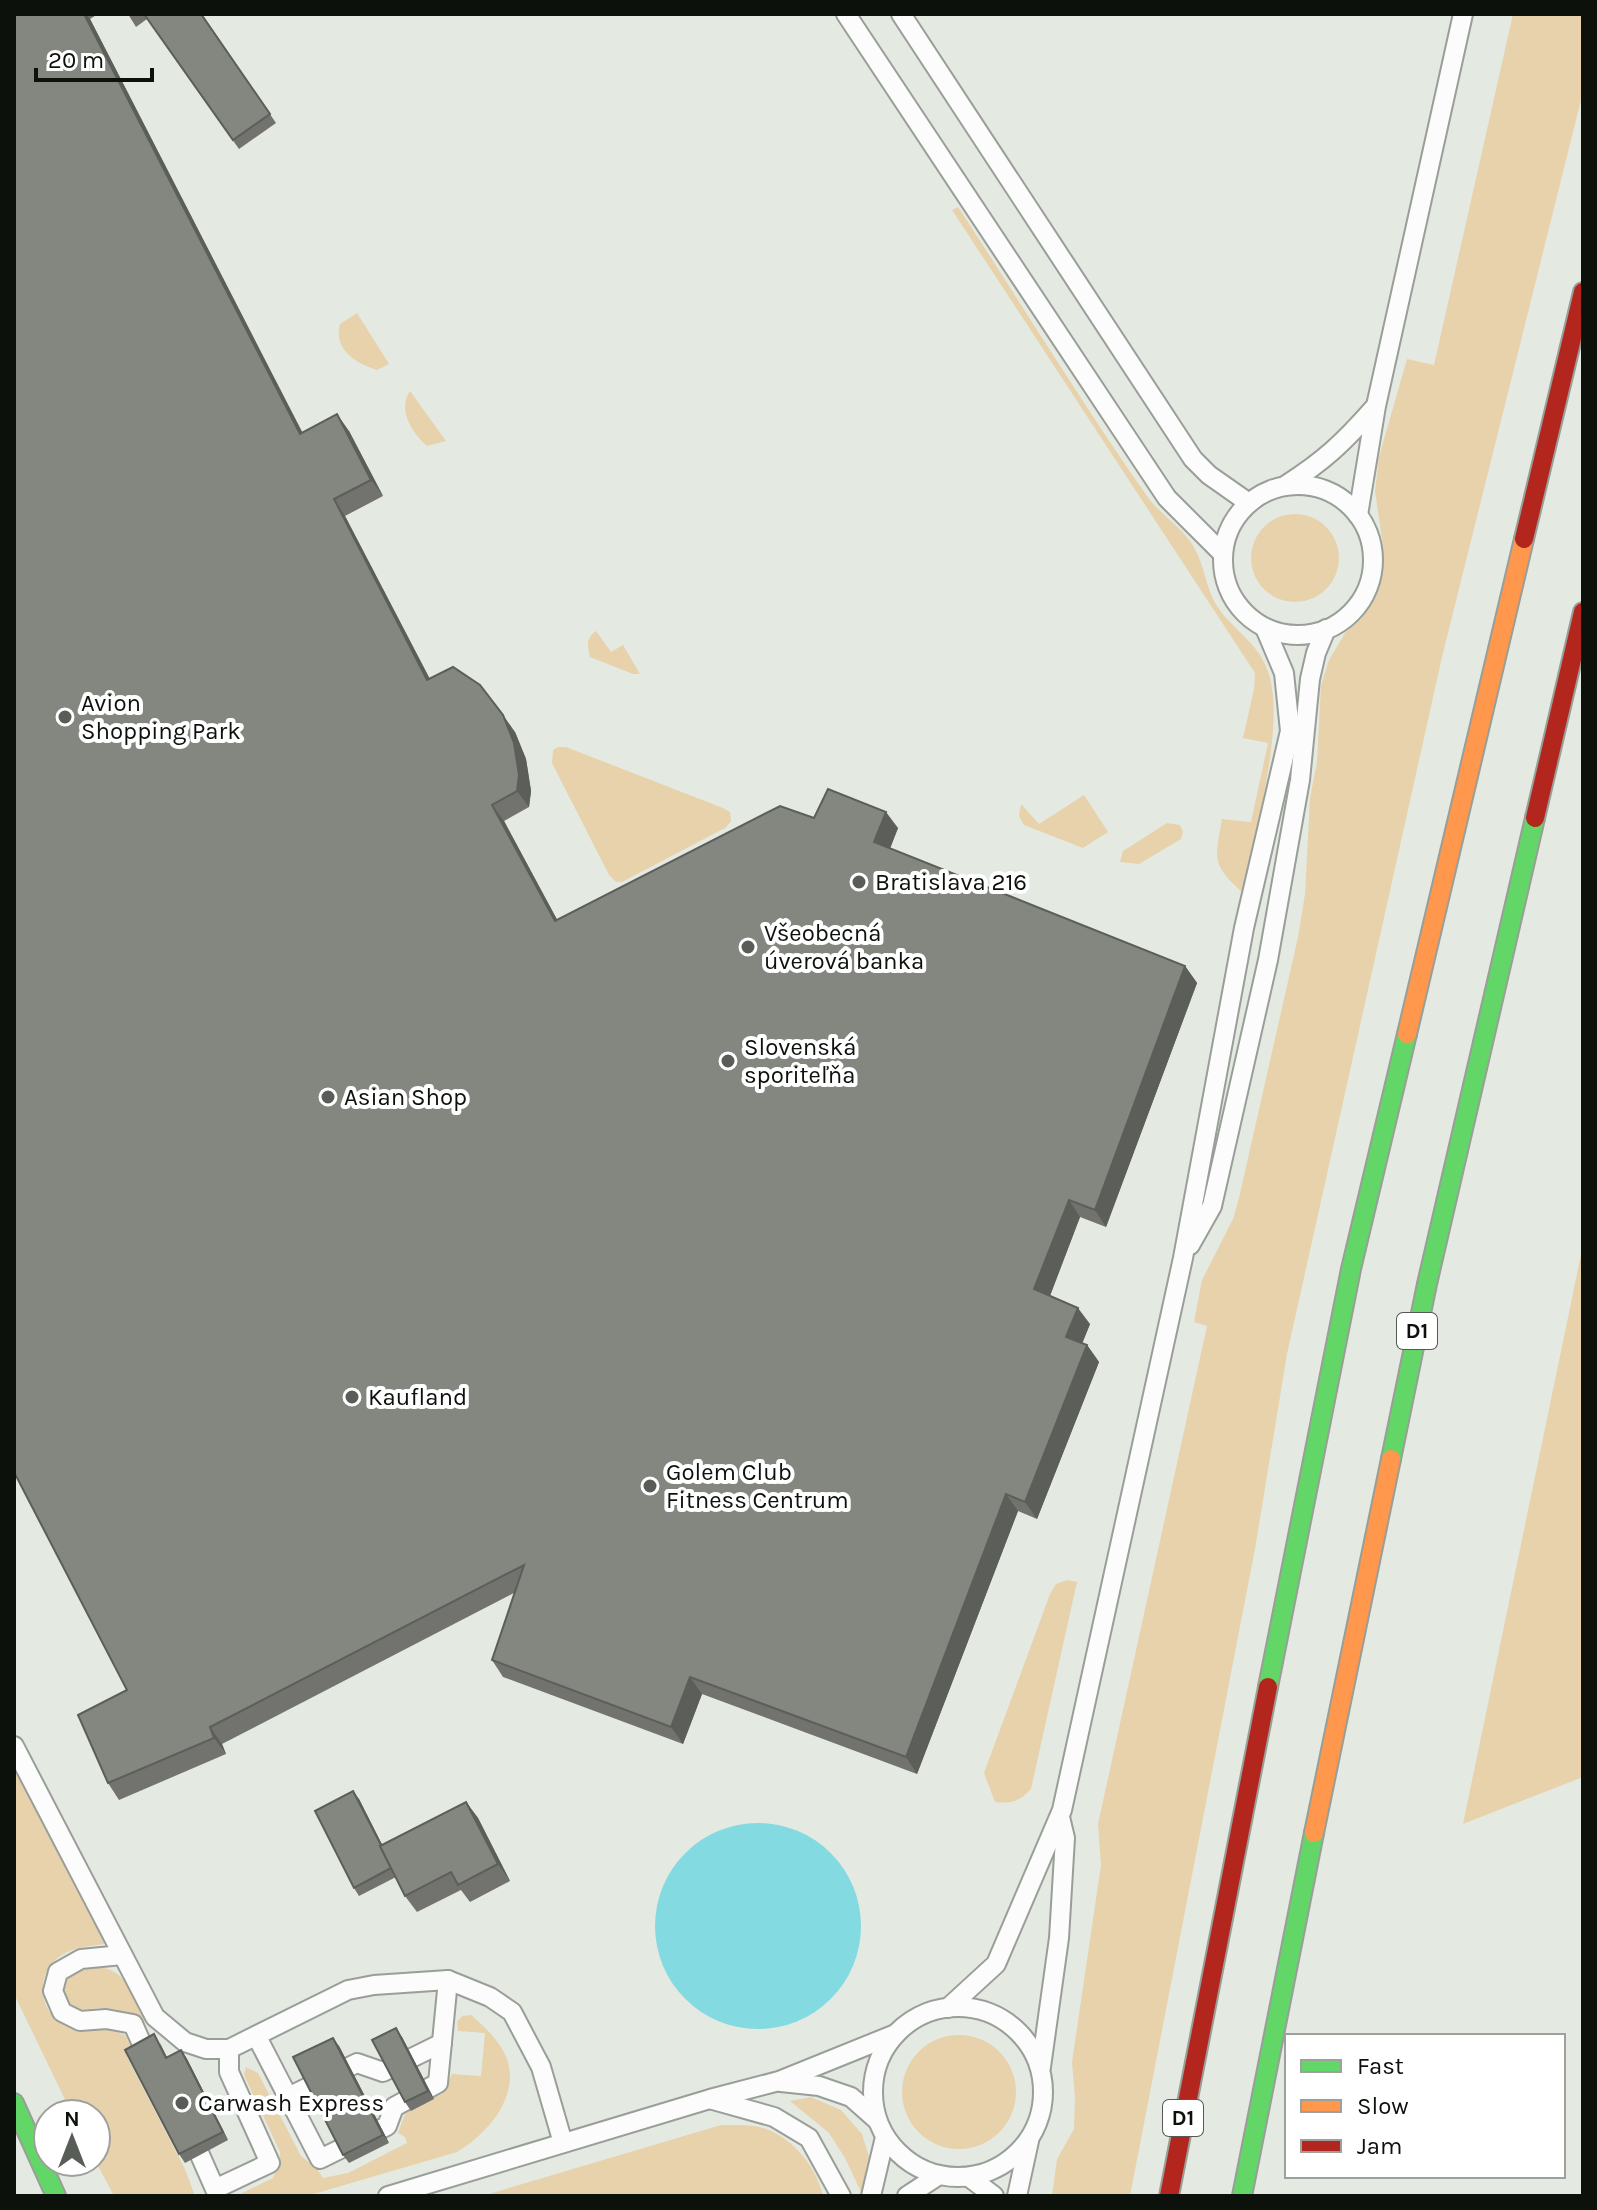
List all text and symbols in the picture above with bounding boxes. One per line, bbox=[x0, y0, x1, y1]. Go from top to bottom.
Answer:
scale bar bbox=[36, 32, 152, 82]
text: 20 m bbox=[48, 46, 104, 74]
place label: Avion Shopping Park bbox=[81, 689, 241, 745]
marker: Avion Shopping Park bbox=[56, 708, 74, 726]
place label: Bratislava 216 bbox=[875, 868, 1027, 896]
marker: Bratislava 216 bbox=[850, 873, 868, 891]
place label: Všeobecná úverová banka bbox=[764, 919, 924, 975]
marker: Všeobecná úverová banka bbox=[739, 938, 757, 956]
place label: Slovenská sporiteľňa bbox=[744, 1033, 857, 1089]
marker: Slovenská sporiteľňa bbox=[719, 1052, 737, 1070]
place label: Asian Shop bbox=[344, 1083, 467, 1111]
marker: Asian Shop bbox=[319, 1088, 337, 1106]
road number: D1 bbox=[1397, 1313, 1437, 1349]
place label: Kaufland bbox=[368, 1383, 467, 1411]
marker: Kaufland bbox=[343, 1388, 361, 1406]
place label: Golem Club Fitness Centrum bbox=[666, 1458, 849, 1514]
marker: Golem Club Fitness Centrum bbox=[641, 1477, 659, 1495]
legend bbox=[1285, 2034, 1565, 2178]
text: Fast bbox=[1357, 2052, 1404, 2080]
place label: Carwash Express bbox=[198, 2089, 384, 2117]
text: Slow bbox=[1357, 2092, 1409, 2120]
marker: Carwash Express bbox=[173, 2094, 191, 2112]
north arrow bbox=[32, 2098, 112, 2178]
road number: D1 bbox=[1163, 2100, 1203, 2136]
text: N bbox=[64, 2106, 80, 2132]
text: Jam bbox=[1357, 2132, 1402, 2160]

